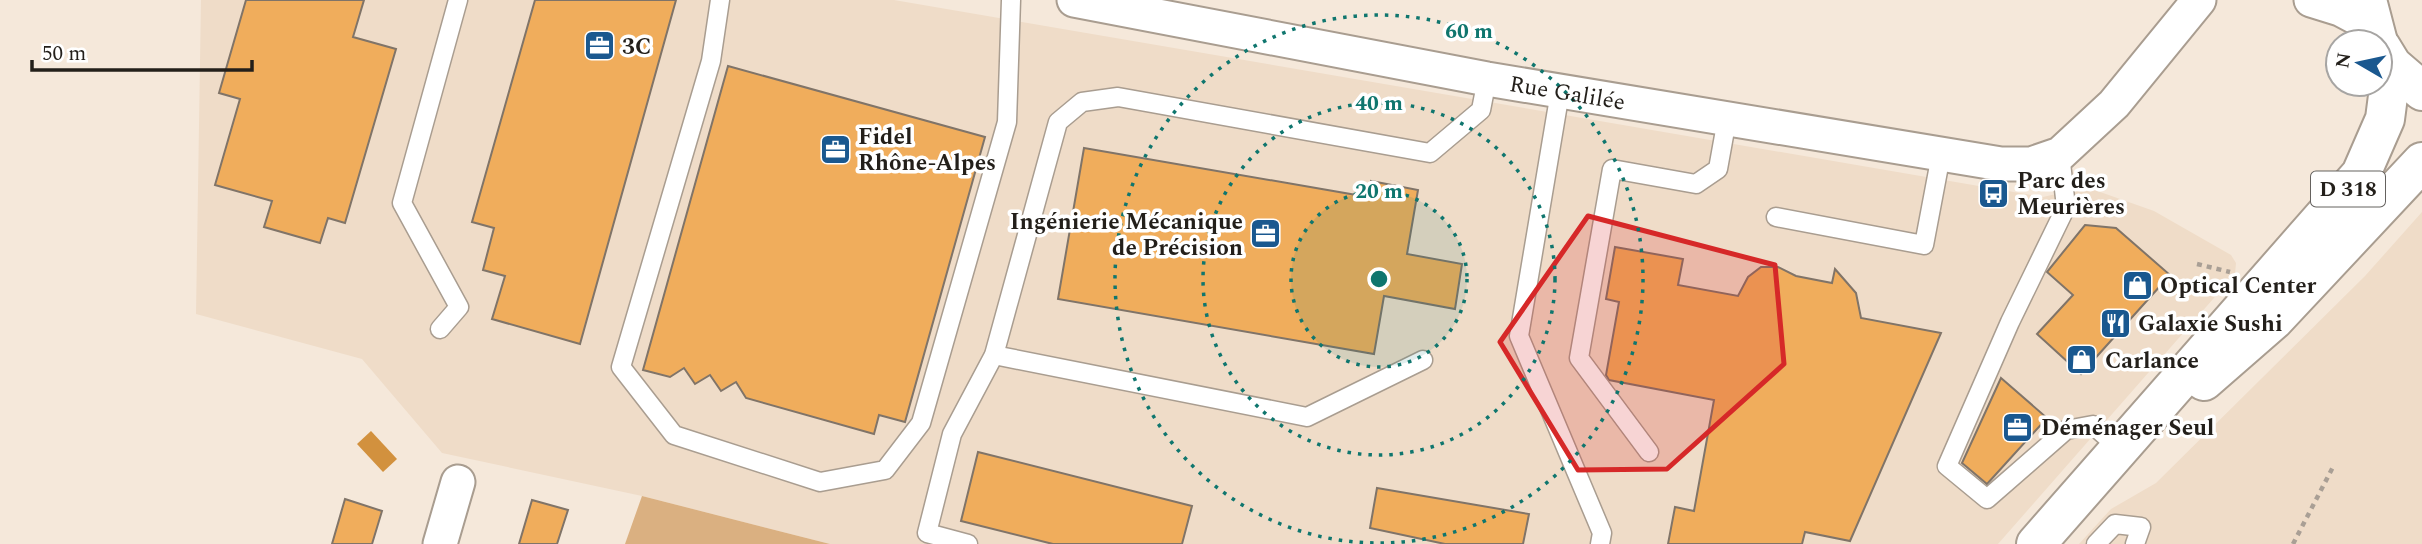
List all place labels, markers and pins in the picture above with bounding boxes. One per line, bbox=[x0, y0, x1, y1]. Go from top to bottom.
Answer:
office icon: 3C bbox=[582, 29, 616, 63]
place label: 3C bbox=[622, 30, 651, 65]
place label: Fidel Rhône-Alpes bbox=[858, 120, 996, 181]
office icon: Fidel Rhône-Alpes bbox=[818, 132, 852, 166]
place label: Parc des Meurières bbox=[2017, 164, 2125, 225]
bus stop icon: Parc des Meurières bbox=[1977, 176, 2011, 210]
place label: Ingénierie Mécanique de Précision bbox=[1010, 205, 1243, 266]
office icon: Ingénierie Mécanique de Précision bbox=[1249, 217, 1283, 251]
centre of rings bbox=[1367, 267, 1391, 291]
shop icon: Optical Center bbox=[2120, 268, 2154, 302]
place label: Optical Center bbox=[2160, 269, 2317, 304]
restaurant icon: Galaxie Sushi bbox=[2098, 306, 2132, 340]
place label: Galaxie Sushi bbox=[2138, 307, 2283, 342]
shop icon: Carlance bbox=[2065, 343, 2099, 377]
place label: Carlance bbox=[2105, 344, 2199, 379]
office icon: Déménager Seul bbox=[2001, 410, 2035, 444]
place label: Déménager Seul bbox=[2041, 411, 2214, 446]

